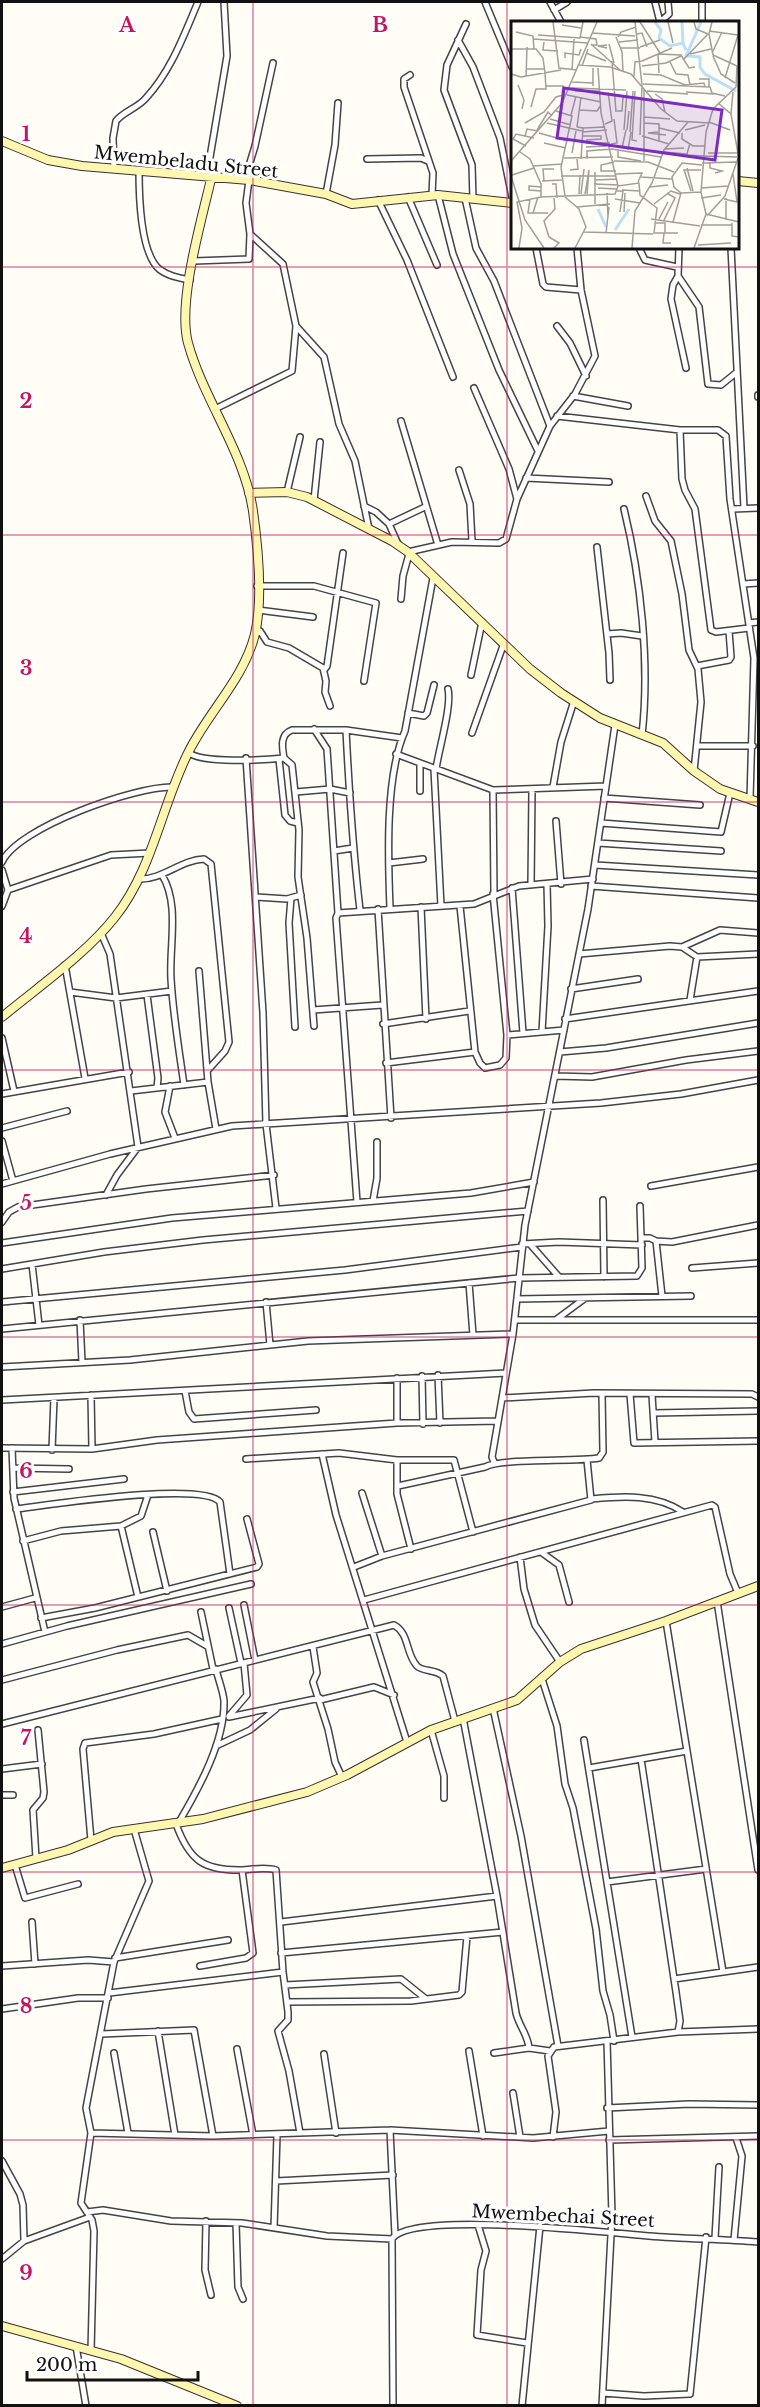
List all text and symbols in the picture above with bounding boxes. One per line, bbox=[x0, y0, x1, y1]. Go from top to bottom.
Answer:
text: A bbox=[118, 13, 136, 37]
text: B bbox=[372, 13, 388, 37]
inset map bbox=[511, 21, 739, 249]
text: 1 bbox=[22, 122, 31, 146]
street label: Mwembeladu Street bbox=[93, 141, 279, 183]
text: 2 bbox=[19, 389, 33, 413]
text: 3 bbox=[20, 656, 32, 680]
text: 4 bbox=[19, 924, 33, 948]
text: 5 bbox=[20, 1191, 32, 1215]
text: 6 bbox=[19, 1459, 33, 1483]
text: 7 bbox=[21, 1726, 32, 1750]
text: 8 bbox=[20, 1994, 32, 2018]
street label: Mwembechai Street bbox=[471, 2200, 655, 2232]
text: 9 bbox=[19, 2261, 33, 2285]
scale bar bbox=[27, 2344, 198, 2382]
text: 200 m bbox=[36, 2354, 97, 2376]

